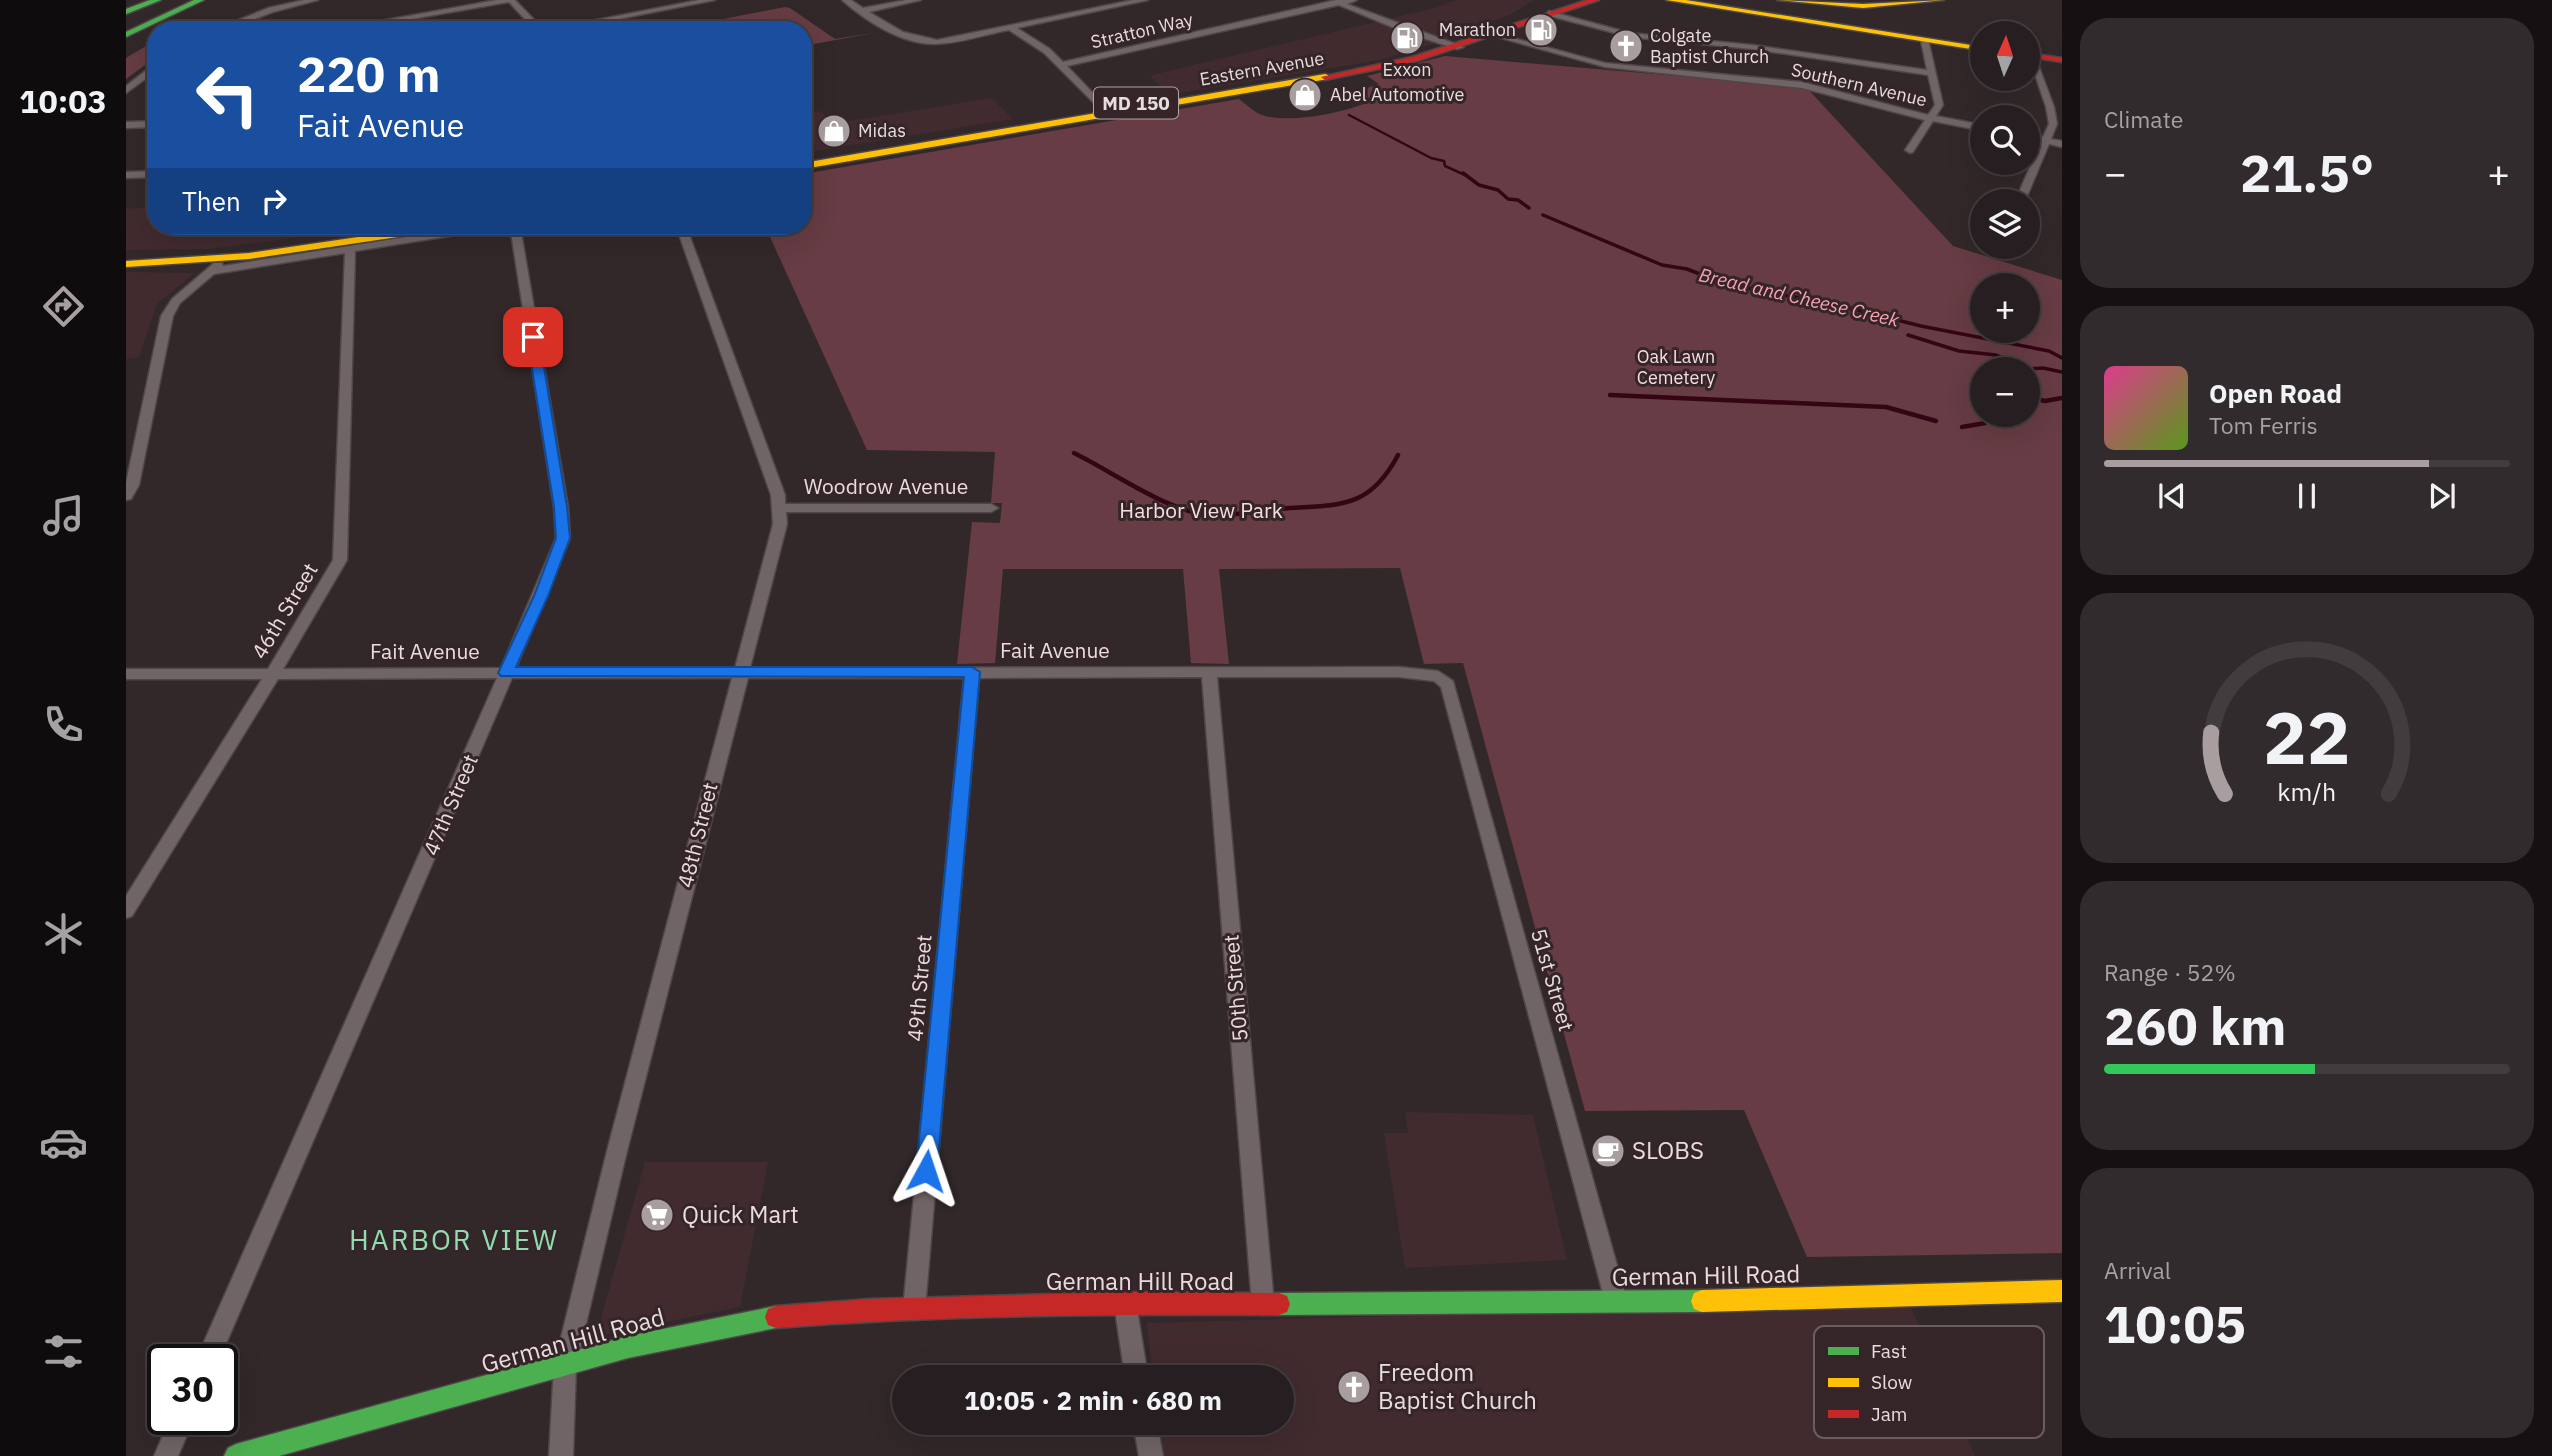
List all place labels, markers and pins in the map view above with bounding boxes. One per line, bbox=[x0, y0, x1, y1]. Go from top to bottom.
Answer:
fuel station icon: Marathon bbox=[1522, 11, 1560, 49]
place label: Marathon bbox=[1439, 18, 1516, 41]
fuel station icon: Exxon bbox=[1388, 19, 1426, 57]
place label: Colgate Baptist Church bbox=[1650, 24, 1769, 68]
church icon: Colgate Baptist Church bbox=[1607, 27, 1645, 65]
place label: Exxon bbox=[1383, 58, 1431, 81]
shop icon: Abel Automotive bbox=[1286, 76, 1324, 114]
place label: Abel Automotive bbox=[1330, 83, 1464, 106]
shop icon: Midas bbox=[815, 112, 853, 150]
place label: Midas bbox=[858, 119, 906, 142]
pin bbox=[503, 307, 563, 367]
cafe icon: SLOBS bbox=[1589, 1132, 1627, 1170]
place label: SLOBS bbox=[1632, 1134, 1704, 1166]
supermarket icon: Quick Mart bbox=[638, 1196, 676, 1234]
place label: Quick Mart bbox=[682, 1198, 799, 1230]
place label: Freedom Baptist Church bbox=[1378, 1356, 1537, 1416]
church icon: Freedom Baptist Church bbox=[1335, 1368, 1373, 1406]

